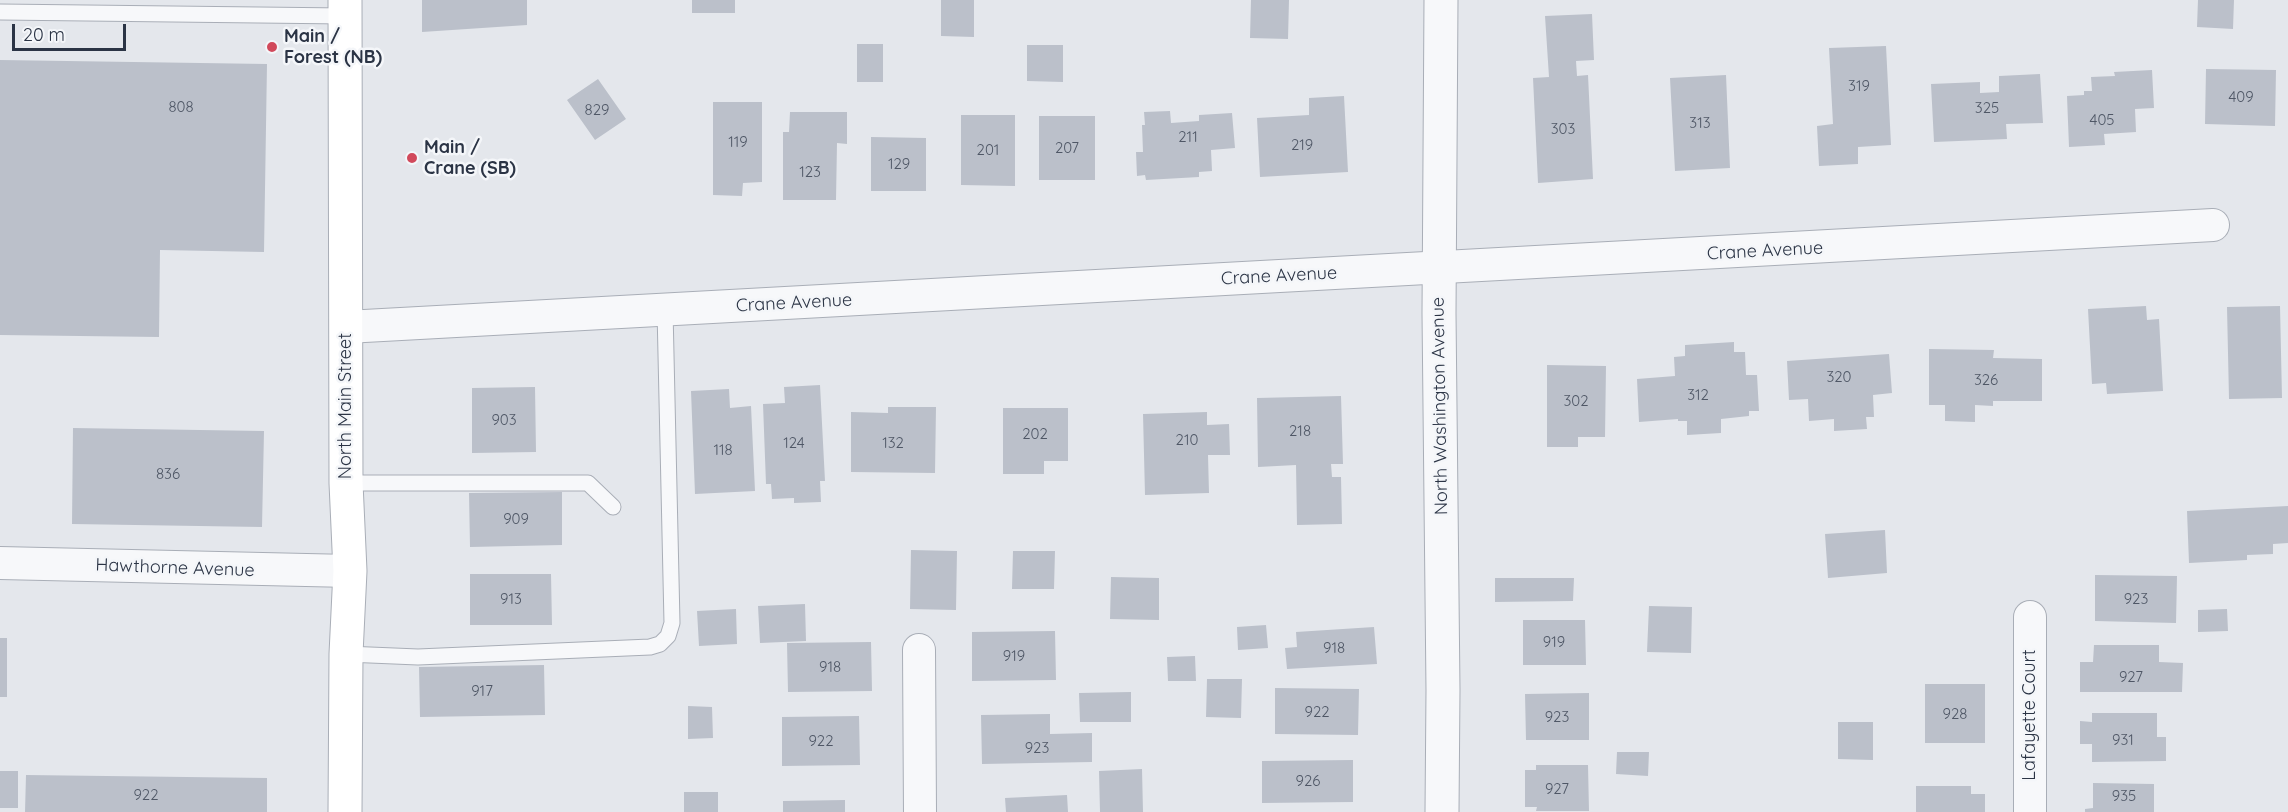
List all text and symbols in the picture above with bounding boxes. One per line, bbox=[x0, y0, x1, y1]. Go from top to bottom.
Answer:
scale bar bbox=[15, 12, 129, 50]
text: 20 m bbox=[23, 23, 65, 46]
place label: Main / Forest (NB) bbox=[284, 26, 382, 68]
marker: Main / Forest (NB) bbox=[265, 40, 279, 54]
house number: 319 bbox=[1848, 77, 1870, 95]
house number: 409 bbox=[2228, 88, 2254, 106]
house number: 808 bbox=[168, 98, 194, 116]
house number: 325 bbox=[1975, 99, 1999, 117]
house number: 829 bbox=[585, 101, 609, 119]
house number: 405 bbox=[2089, 111, 2115, 129]
house number: 313 bbox=[1689, 114, 1711, 132]
house number: 303 bbox=[1551, 120, 1575, 138]
house number: 211 bbox=[1178, 128, 1198, 146]
house number: 119 bbox=[728, 133, 748, 151]
house number: 219 bbox=[1291, 136, 1313, 154]
place label: Main / Crane (SB) bbox=[424, 137, 516, 180]
house number: 207 bbox=[1055, 139, 1079, 157]
house number: 201 bbox=[977, 141, 999, 159]
marker: Main / Crane (SB) bbox=[405, 151, 419, 165]
house number: 129 bbox=[888, 155, 910, 173]
house number: 123 bbox=[799, 163, 821, 181]
street label: Crane Avenue bbox=[1706, 237, 1824, 265]
street label: Crane Avenue bbox=[1220, 262, 1338, 290]
street label: Crane Avenue bbox=[735, 289, 853, 317]
street label: North Washington Avenue bbox=[1427, 297, 1453, 515]
street label: North Main Street bbox=[335, 333, 357, 479]
house number: 320 bbox=[1826, 368, 1852, 386]
house number: 326 bbox=[1974, 371, 1998, 389]
house number: 312 bbox=[1687, 386, 1709, 404]
house number: 302 bbox=[1563, 392, 1589, 410]
house number: 903 bbox=[491, 411, 517, 429]
house number: 218 bbox=[1289, 422, 1311, 440]
house number: 202 bbox=[1022, 425, 1048, 443]
house number: 210 bbox=[1176, 431, 1198, 449]
house number: 124 bbox=[783, 434, 805, 452]
house number: 132 bbox=[882, 434, 904, 452]
house number: 118 bbox=[713, 441, 733, 459]
house number: 836 bbox=[156, 465, 180, 483]
house number: 909 bbox=[503, 510, 529, 528]
street label: Hawthorne Avenue bbox=[95, 554, 255, 582]
house number: 913 bbox=[500, 590, 522, 608]
house number: 923 bbox=[2124, 590, 2148, 608]
house number: 919 bbox=[1543, 633, 1565, 651]
house number: 918 bbox=[1323, 639, 1345, 657]
house number: 919 bbox=[1003, 647, 1025, 665]
street label: Lafayette Court bbox=[2019, 649, 2041, 781]
house number: 918 bbox=[819, 658, 841, 676]
house number: 927 bbox=[2119, 668, 2143, 686]
house number: 917 bbox=[471, 682, 493, 700]
house number: 922 bbox=[1305, 703, 1329, 721]
house number: 928 bbox=[1943, 705, 1967, 723]
house number: 923 bbox=[1545, 708, 1569, 726]
house number: 931 bbox=[2112, 731, 2134, 749]
house number: 922 bbox=[809, 732, 833, 750]
house number: 923 bbox=[1025, 739, 1049, 757]
house number: 926 bbox=[1296, 772, 1320, 790]
house number: 927 bbox=[1545, 780, 1569, 798]
house number: 922 bbox=[134, 786, 158, 804]
house number: 935 bbox=[2112, 787, 2136, 805]

